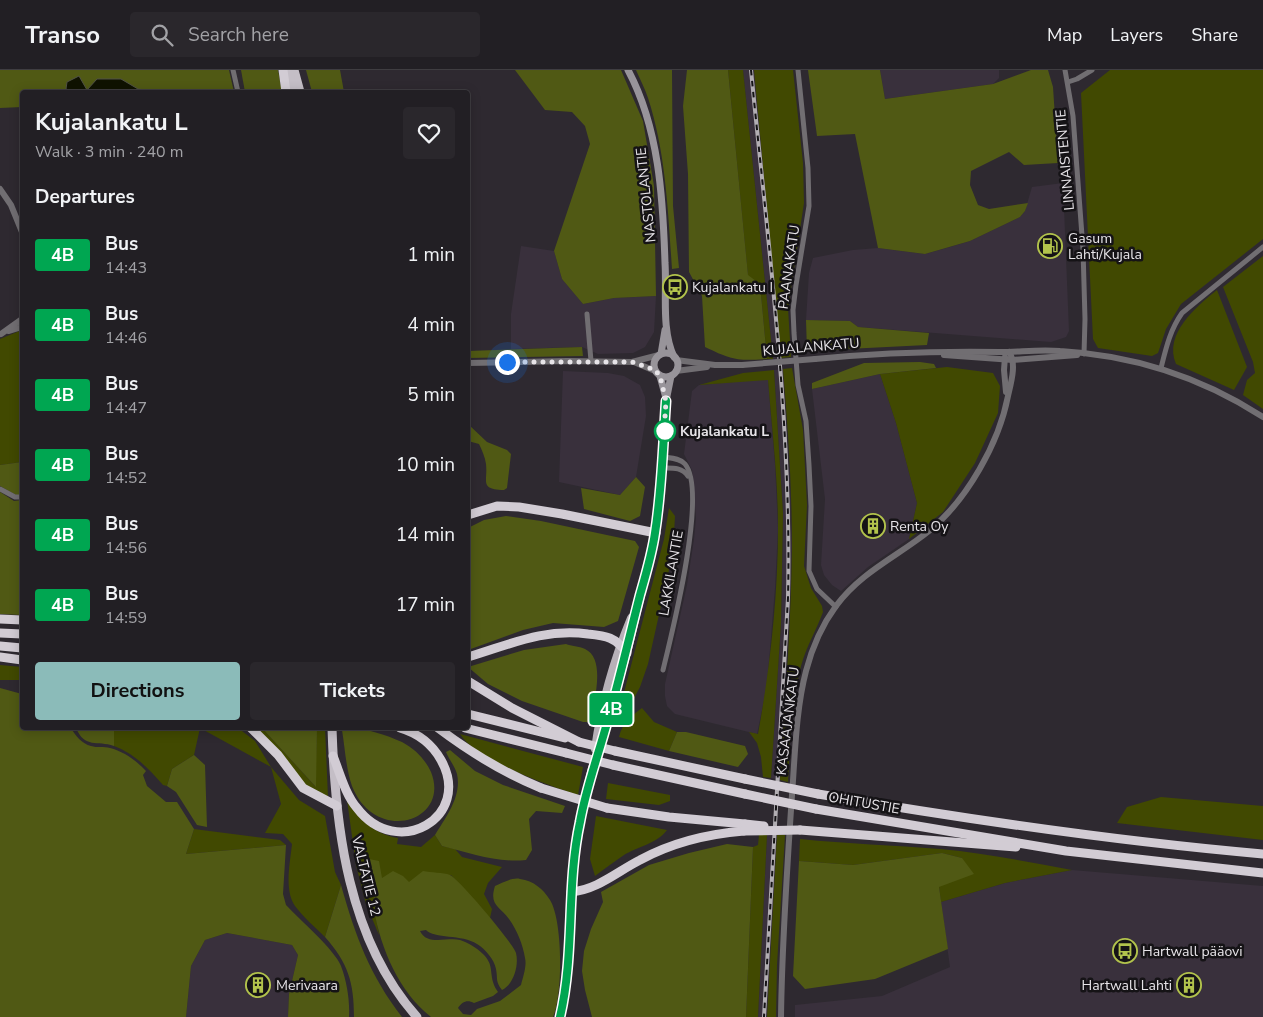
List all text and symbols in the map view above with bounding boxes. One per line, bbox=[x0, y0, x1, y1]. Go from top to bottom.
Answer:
search box bbox=[130, 12, 480, 57]
text: Transo bbox=[25, 19, 100, 51]
icon: search bbox=[148, 21, 176, 49]
text: Search here bbox=[188, 22, 289, 48]
text: Map bbox=[1047, 23, 1082, 47]
text: Layers bbox=[1110, 23, 1163, 47]
text: Share bbox=[1191, 23, 1238, 47]
text: Kujalankatu L bbox=[35, 106, 188, 138]
button: heart bbox=[403, 107, 455, 159]
street label: LINNAISTENTIE bbox=[1051, 109, 1079, 211]
text: Walk · 3 min · 240 m bbox=[35, 141, 183, 163]
street label: NASTOLANTIE bbox=[632, 147, 660, 243]
text: Departures bbox=[35, 184, 135, 210]
street label: PAANAKATU bbox=[774, 224, 804, 310]
place label: Gasum Lahti/Kujala bbox=[1068, 229, 1142, 264]
text: Bus bbox=[105, 231, 138, 257]
fuel station icon: Gasum Lahti/Kujala bbox=[1037, 233, 1063, 259]
text: 1 min bbox=[407, 242, 455, 268]
text: 4B bbox=[51, 243, 74, 267]
text: 14:43 bbox=[105, 257, 147, 279]
bus stop icon: Kujalankatu I bbox=[662, 274, 688, 300]
place label: Kujalankatu I bbox=[692, 278, 773, 297]
text: Bus bbox=[105, 301, 138, 327]
text: 4 min bbox=[407, 312, 455, 338]
text: 4B bbox=[51, 313, 74, 337]
text: 14:46 bbox=[105, 327, 147, 349]
street label: KUJALANKATU bbox=[762, 333, 860, 361]
your location bbox=[495, 350, 520, 375]
text: Bus bbox=[105, 371, 138, 397]
text: 5 min bbox=[407, 382, 455, 408]
text: 4B bbox=[51, 383, 74, 407]
text: 14:47 bbox=[105, 397, 147, 419]
marker: Kujalankatu L bbox=[654, 420, 676, 442]
place label: Kujalankatu L bbox=[680, 422, 769, 441]
text: Bus bbox=[105, 441, 138, 467]
text: 10 min bbox=[396, 452, 455, 478]
text: 4B bbox=[51, 453, 74, 477]
text: 14:52 bbox=[105, 467, 147, 489]
text: Bus bbox=[105, 511, 138, 537]
building icon: Renta Oy bbox=[860, 513, 886, 539]
place label: Renta Oy bbox=[890, 517, 949, 536]
text: 14 min bbox=[396, 522, 455, 548]
text: 4B bbox=[51, 523, 74, 547]
street label: LAKKILANTIE bbox=[654, 529, 688, 617]
text: 14:56 bbox=[105, 537, 147, 559]
text: Bus bbox=[105, 581, 138, 607]
text: 17 min bbox=[396, 592, 455, 618]
text: 4B bbox=[51, 593, 74, 617]
text: 14:59 bbox=[105, 607, 147, 629]
button: Directions bbox=[35, 662, 240, 720]
button: Tickets bbox=[250, 662, 455, 720]
street label: KASAAJANKATU bbox=[772, 666, 804, 776]
line badge: 4B bbox=[588, 693, 634, 725]
text: 4B bbox=[599, 697, 623, 721]
street label: OHITUSTIE bbox=[827, 787, 901, 819]
street label: VALTATIE 12 bbox=[347, 833, 385, 918]
bus stop icon: Hartwall pääovi bbox=[1112, 938, 1138, 964]
place label: Hartwall pääovi bbox=[1142, 942, 1243, 961]
building icon: Merivaara bbox=[245, 972, 271, 998]
building icon: Hartwall Lahti bbox=[1176, 972, 1202, 998]
place label: Merivaara bbox=[276, 976, 338, 995]
place label: Hartwall Lahti bbox=[1081, 976, 1172, 995]

